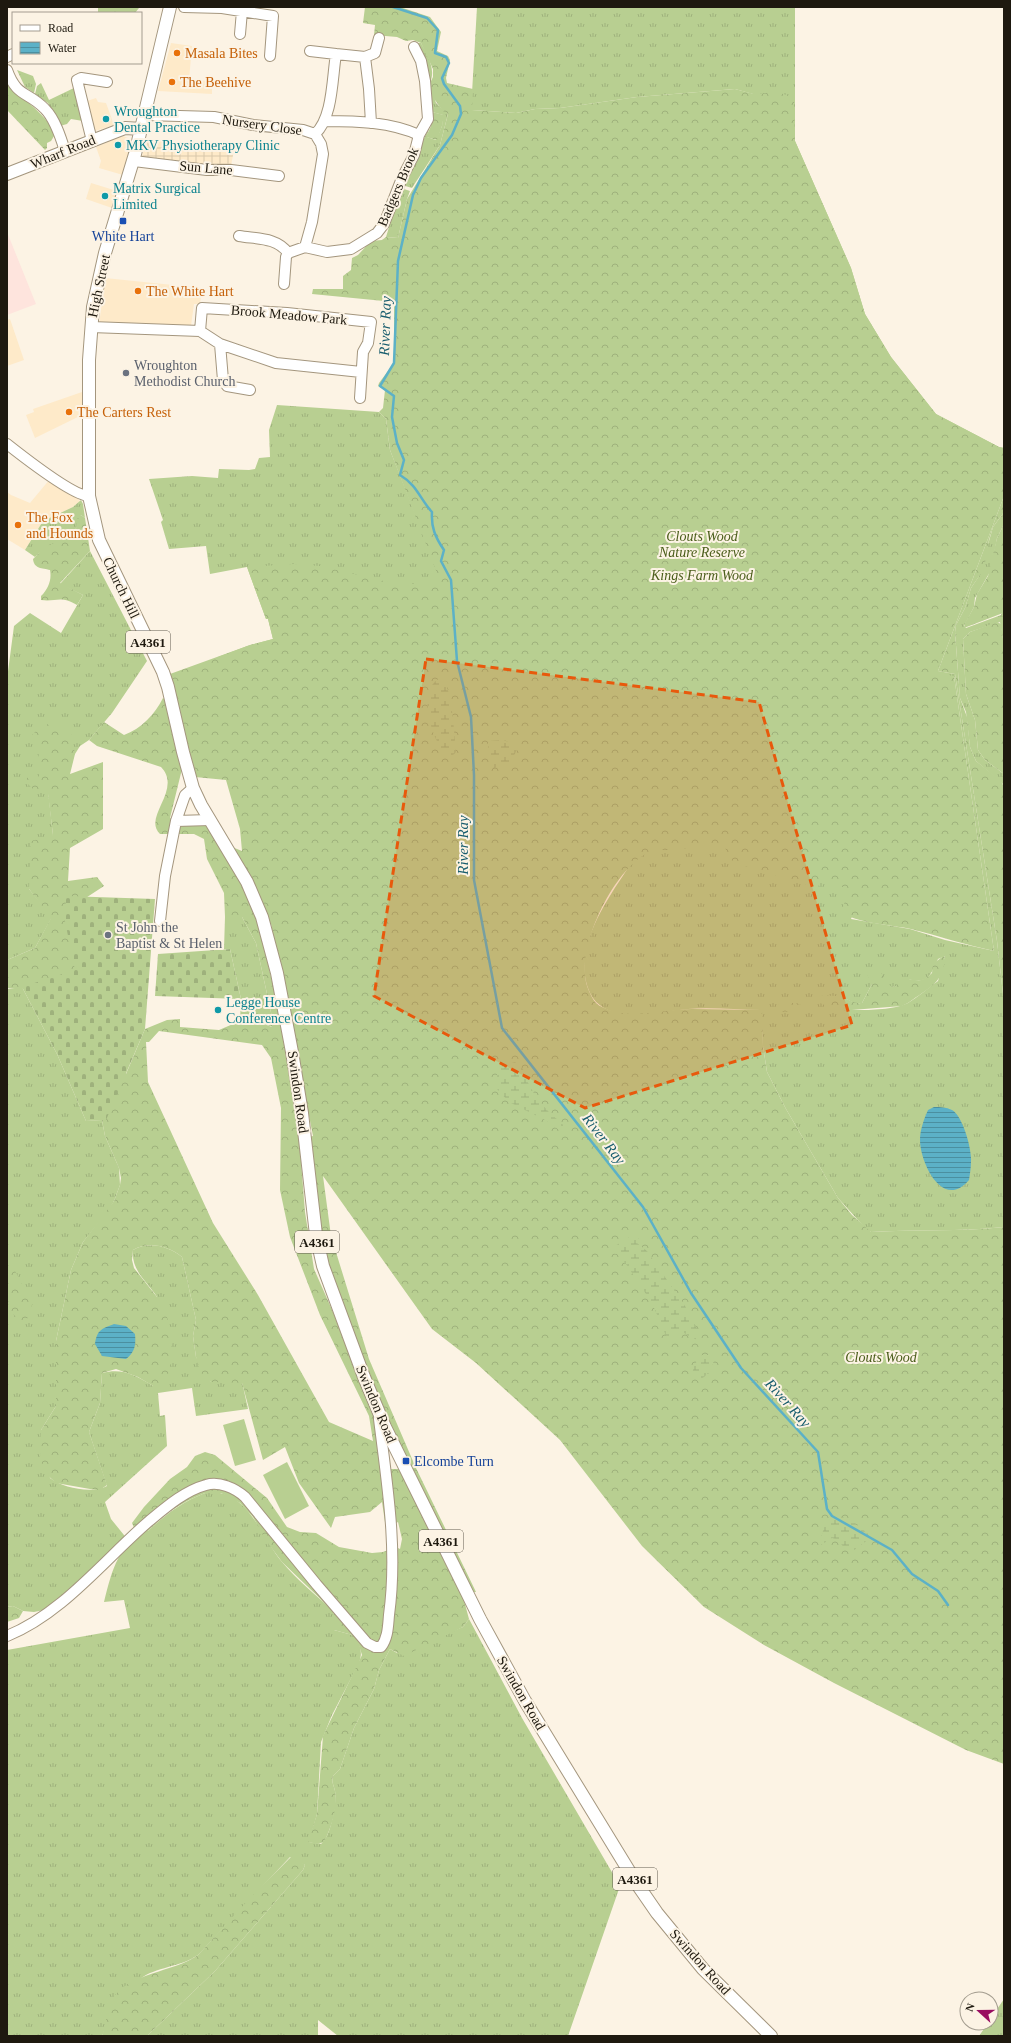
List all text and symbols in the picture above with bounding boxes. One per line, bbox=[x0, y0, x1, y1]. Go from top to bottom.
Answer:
legend bbox=[12, 12, 142, 64]
text: Road bbox=[48, 21, 73, 35]
text: Water bbox=[48, 41, 76, 55]
place label: Masala Bites bbox=[185, 46, 258, 61]
marker: Masala Bites bbox=[172, 48, 182, 58]
place label: The Beehive bbox=[180, 75, 251, 90]
marker: The Beehive bbox=[167, 77, 177, 87]
place label: Wroughton Dental Practice bbox=[114, 104, 200, 135]
street label: Nursery Close bbox=[221, 112, 303, 138]
marker: Wroughton Dental Practice bbox=[101, 114, 111, 124]
street label: Wharf Road bbox=[28, 132, 98, 172]
place label: MKV Physiotherapy Clinic bbox=[126, 138, 280, 153]
marker: MKV Physiotherapy Clinic bbox=[113, 140, 123, 150]
street label: Badgers Brook bbox=[375, 145, 421, 229]
street label: Sun Lane bbox=[179, 158, 233, 178]
place label: Matrix Surgical Limited bbox=[113, 181, 201, 212]
marker: Matrix Surgical Limited bbox=[100, 191, 110, 201]
marker: White Hart bbox=[118, 216, 128, 226]
place label: White Hart bbox=[92, 229, 154, 244]
street label: High Street bbox=[85, 253, 113, 319]
place label: The White Hart bbox=[146, 284, 234, 299]
marker: The White Hart bbox=[133, 286, 143, 296]
water label: River Ray bbox=[376, 296, 394, 357]
street label: Brook Meadow Park bbox=[230, 302, 348, 328]
place label: Wroughton Methodist Church bbox=[134, 358, 236, 389]
marker: Wroughton Methodist Church bbox=[121, 368, 131, 378]
place label: The Carters Rest bbox=[77, 405, 171, 420]
marker: The Carters Rest bbox=[64, 407, 74, 417]
place label: The Fox and Hounds bbox=[26, 510, 93, 541]
marker: The Fox and Hounds bbox=[13, 520, 23, 530]
park label: Clouts Wood Nature Reserve bbox=[658, 529, 745, 560]
street label: Church Hill bbox=[100, 555, 142, 621]
park label: Kings Farm Wood bbox=[650, 568, 754, 583]
road number: A4361 bbox=[126, 631, 170, 653]
water label: River Ray bbox=[455, 815, 471, 876]
place label: St John the Baptist & St Helen bbox=[116, 920, 222, 951]
marker: St John the Baptist & St Helen bbox=[103, 930, 113, 940]
place label: Legge House Conference Centre bbox=[226, 995, 331, 1026]
marker: Legge House Conference Centre bbox=[213, 1005, 223, 1015]
street label: Swindon Road bbox=[285, 1050, 311, 1134]
water label: River Ray bbox=[579, 1110, 629, 1168]
road number: A4361 bbox=[295, 1231, 339, 1253]
park label: Clouts Wood bbox=[845, 1350, 918, 1365]
street label: Swindon Road bbox=[353, 1363, 399, 1445]
water label: River Ray bbox=[761, 1375, 814, 1431]
place label: Elcombe Turn bbox=[414, 1454, 494, 1469]
marker: Elcombe Turn bbox=[401, 1456, 411, 1466]
road number: A4361 bbox=[419, 1530, 463, 1552]
street label: Swindon Road bbox=[494, 1653, 548, 1733]
road number: A4361 bbox=[613, 1868, 657, 1890]
street label: Swindon Road bbox=[667, 1926, 733, 1998]
north arrow bbox=[959, 1991, 999, 2031]
text: N bbox=[963, 2002, 977, 2013]

